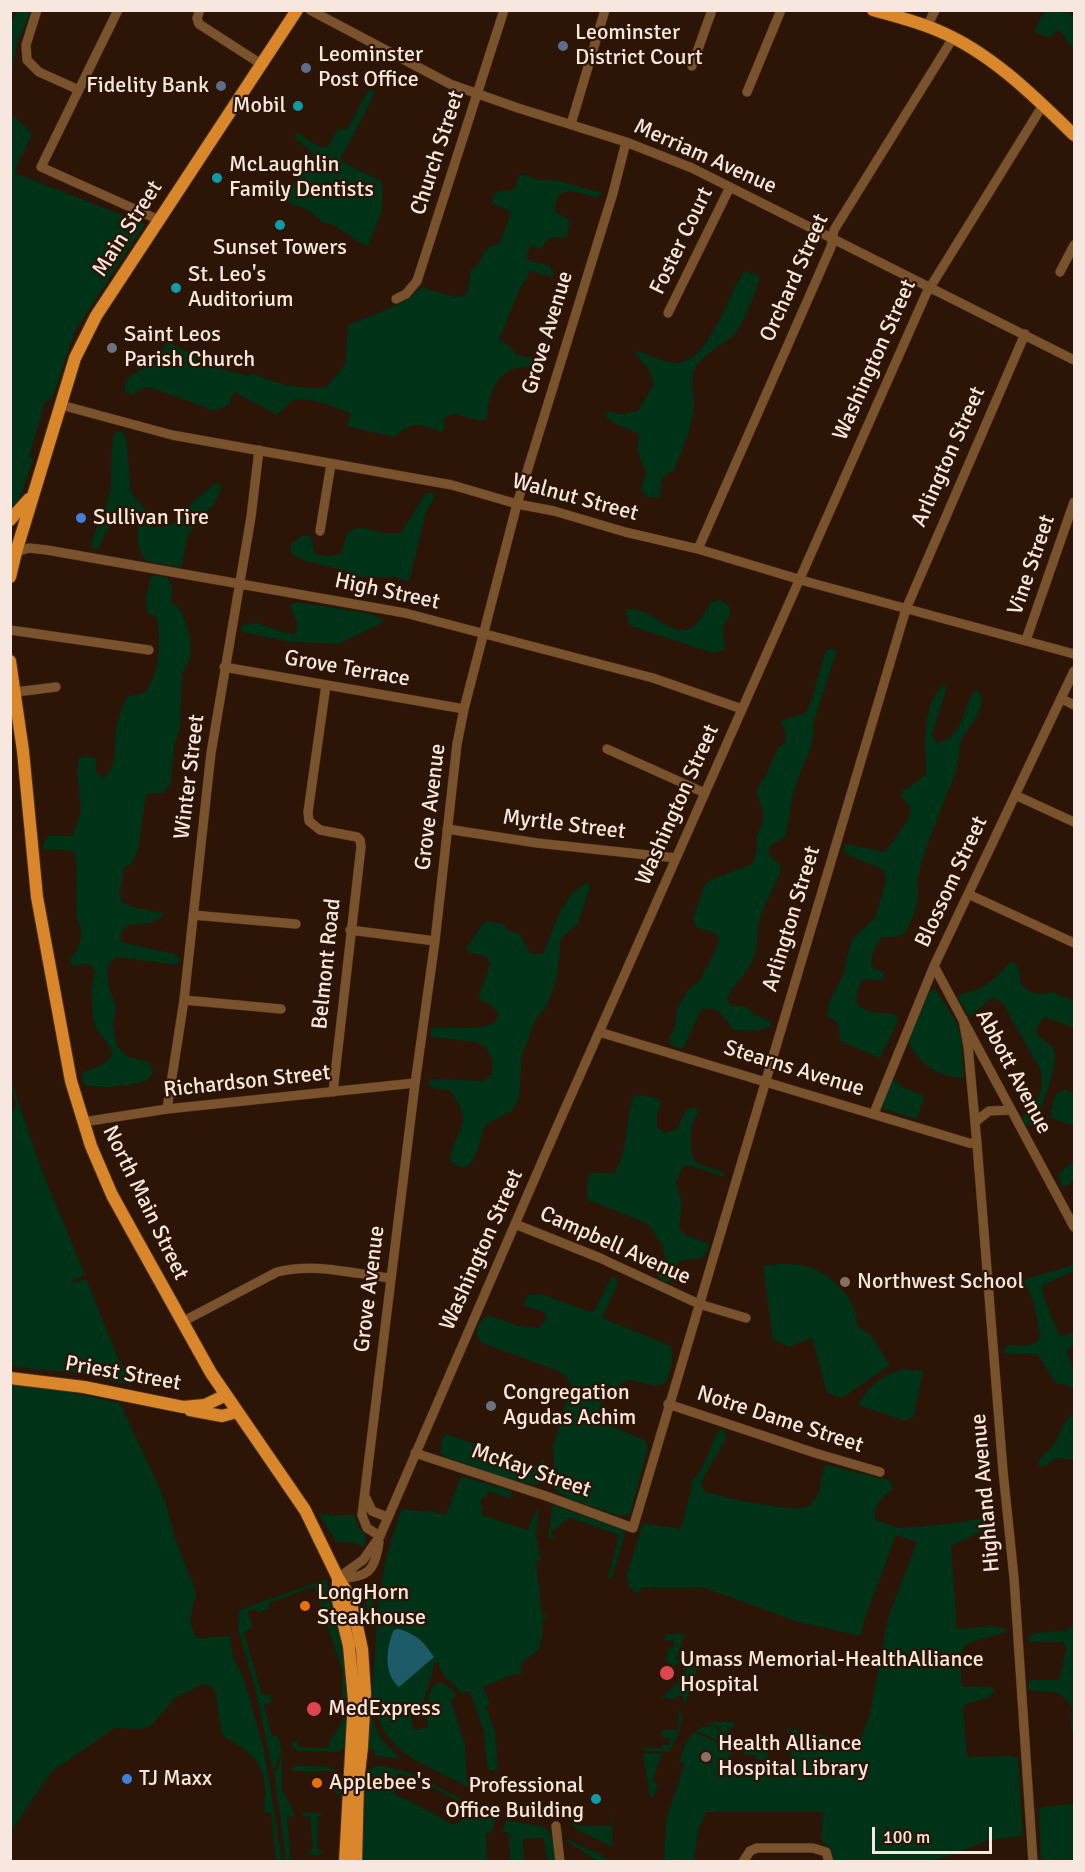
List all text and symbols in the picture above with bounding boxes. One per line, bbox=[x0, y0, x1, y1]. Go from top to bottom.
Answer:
place label: Leominster District Court bbox=[575, 20, 703, 72]
marker: Leominster District Court bbox=[556, 39, 570, 53]
place label: Leominster Post Office bbox=[318, 42, 423, 94]
marker: Leominster Post Office bbox=[299, 61, 313, 75]
place label: Fidelity Bank bbox=[86, 73, 209, 99]
marker: Fidelity Bank bbox=[214, 79, 228, 93]
street label: Church Street bbox=[405, 87, 471, 219]
place label: Mobil bbox=[233, 93, 286, 119]
marker: Mobil bbox=[291, 99, 305, 113]
street label: Merriam Avenue bbox=[629, 114, 781, 200]
place label: McLaughlin Family Dentists bbox=[229, 152, 374, 204]
marker: McLaughlin Family Dentists bbox=[210, 171, 224, 185]
street label: Main Street bbox=[87, 176, 169, 282]
street label: Foster Court bbox=[645, 183, 719, 299]
street label: Orchard Street bbox=[755, 210, 835, 346]
marker: Sunset Towers bbox=[273, 218, 287, 232]
place label: Sunset Towers bbox=[213, 235, 347, 261]
place label: St. Leo's Auditorium bbox=[188, 262, 294, 314]
street label: Grove Avenue bbox=[517, 268, 579, 398]
street label: Washington Street bbox=[828, 275, 922, 445]
marker: St. Leo's Auditorium bbox=[169, 281, 183, 295]
place label: Saint Leos Parish Church bbox=[124, 322, 255, 374]
marker: Saint Leos Parish Church bbox=[105, 341, 119, 355]
street label: Arlington Street bbox=[906, 383, 992, 531]
street label: Walnut Street bbox=[509, 469, 641, 527]
place label: Sullivan Tire bbox=[93, 505, 209, 531]
marker: Sullivan Tire bbox=[74, 511, 88, 525]
street label: Vine Street bbox=[1003, 512, 1061, 618]
street label: High Street bbox=[332, 568, 442, 616]
street label: Grove Terrace bbox=[282, 645, 412, 693]
street label: Winter Street bbox=[169, 713, 211, 841]
street label: Washington Street bbox=[631, 720, 725, 890]
street label: Grove Avenue bbox=[410, 742, 452, 872]
street label: Myrtle Street bbox=[501, 804, 627, 846]
street label: Blossom Street bbox=[910, 812, 994, 952]
street label: Arlington Street bbox=[757, 843, 827, 995]
street label: Belmont Road bbox=[307, 897, 347, 1031]
street label: Abbott Avenue bbox=[969, 1005, 1057, 1139]
street label: Stearns Avenue bbox=[721, 1035, 867, 1103]
street label: Richardson Street bbox=[162, 1060, 332, 1104]
street label: North Main Street bbox=[96, 1121, 194, 1285]
street label: Washington Street bbox=[435, 1165, 529, 1335]
street label: Campbell Avenue bbox=[535, 1201, 695, 1291]
street label: Grove Avenue bbox=[349, 1224, 391, 1354]
place label: Northwest School bbox=[857, 1269, 1024, 1295]
marker: Northwest School bbox=[838, 1275, 852, 1289]
street label: Priest Street bbox=[63, 1351, 183, 1397]
place label: Congregation Agudas Achim bbox=[503, 1380, 636, 1432]
street label: Notre Dame Street bbox=[693, 1381, 867, 1459]
marker: Congregation Agudas Achim bbox=[484, 1399, 498, 1413]
street label: Highland Avenue bbox=[966, 1412, 1006, 1574]
street label: McKay Street bbox=[468, 1438, 594, 1504]
place label: LongHorn Steakhouse bbox=[317, 1580, 426, 1632]
marker: LongHorn Steakhouse bbox=[298, 1599, 312, 1613]
place label: Umass Memorial-HealthAlliance Hospital bbox=[680, 1647, 984, 1699]
marker: Umass Memorial-HealthAlliance Hospital bbox=[658, 1664, 676, 1682]
place label: MedExpress bbox=[328, 1696, 441, 1722]
marker: MedExpress bbox=[305, 1700, 323, 1718]
place label: Health Alliance Hospital Library bbox=[718, 1731, 868, 1783]
marker: Health Alliance Hospital Library bbox=[699, 1750, 713, 1764]
place label: TJ Maxx bbox=[139, 1766, 212, 1792]
place label: Applebee's bbox=[329, 1770, 431, 1796]
marker: TJ Maxx bbox=[120, 1772, 134, 1786]
place label: Professional Office Building bbox=[445, 1773, 584, 1825]
marker: Applebee's bbox=[310, 1776, 324, 1790]
marker: Professional Office Building bbox=[589, 1792, 603, 1806]
scale bar bbox=[875, 1815, 995, 1853]
text: 100 m bbox=[883, 1826, 930, 1848]

